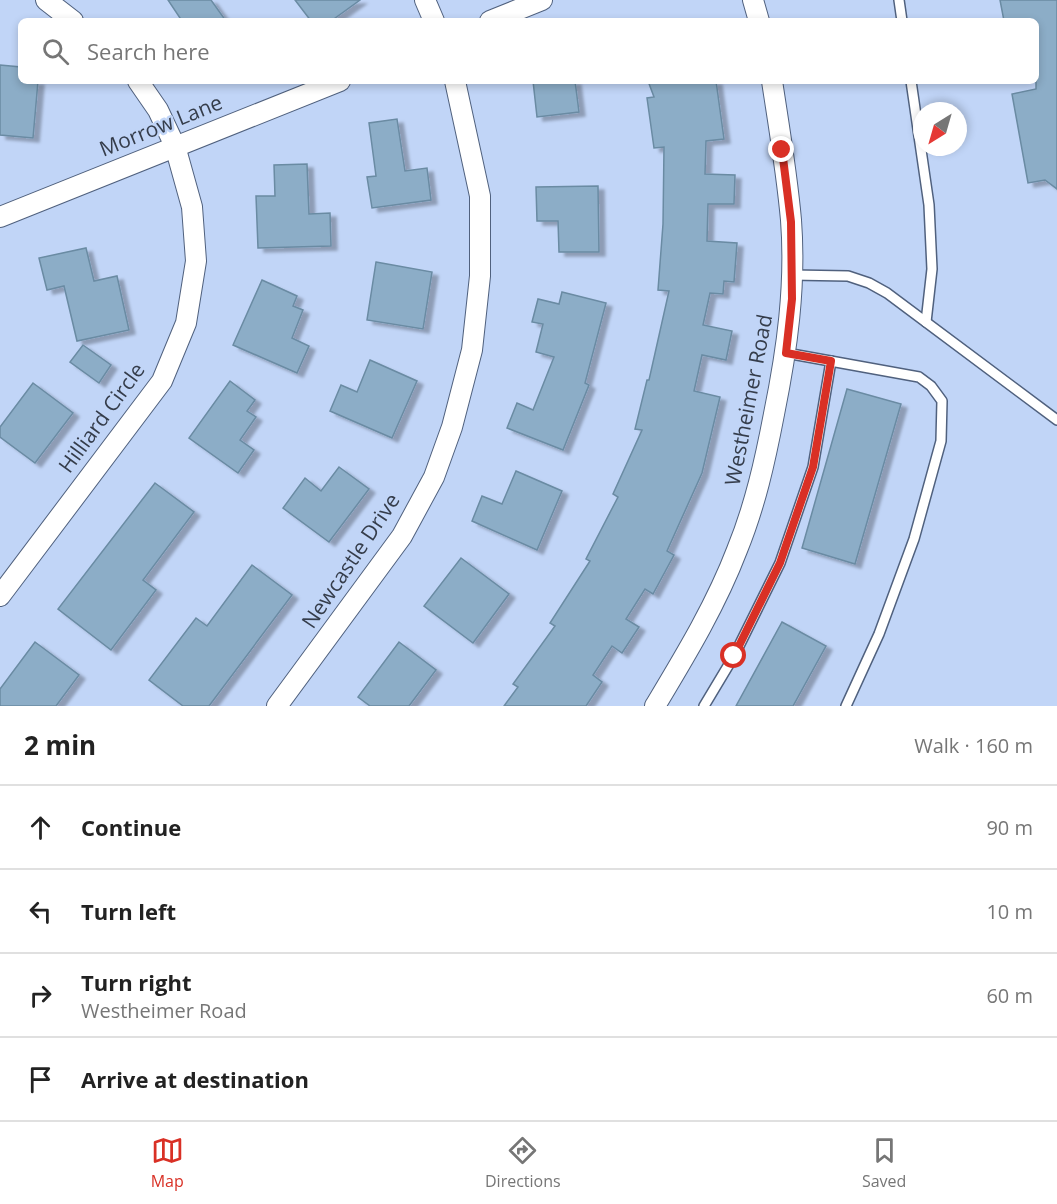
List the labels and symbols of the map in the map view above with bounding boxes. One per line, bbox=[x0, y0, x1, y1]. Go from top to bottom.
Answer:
street label: Morrow Lane bbox=[95, 88, 226, 162]
north arrow bbox=[913, 102, 967, 156]
route end bbox=[768, 136, 794, 162]
street label: Westheimer Road bbox=[718, 312, 778, 488]
street label: Hilliard Circle bbox=[52, 357, 151, 478]
street label: Newcastle Drive bbox=[295, 488, 406, 633]
route start bbox=[720, 642, 746, 668]

